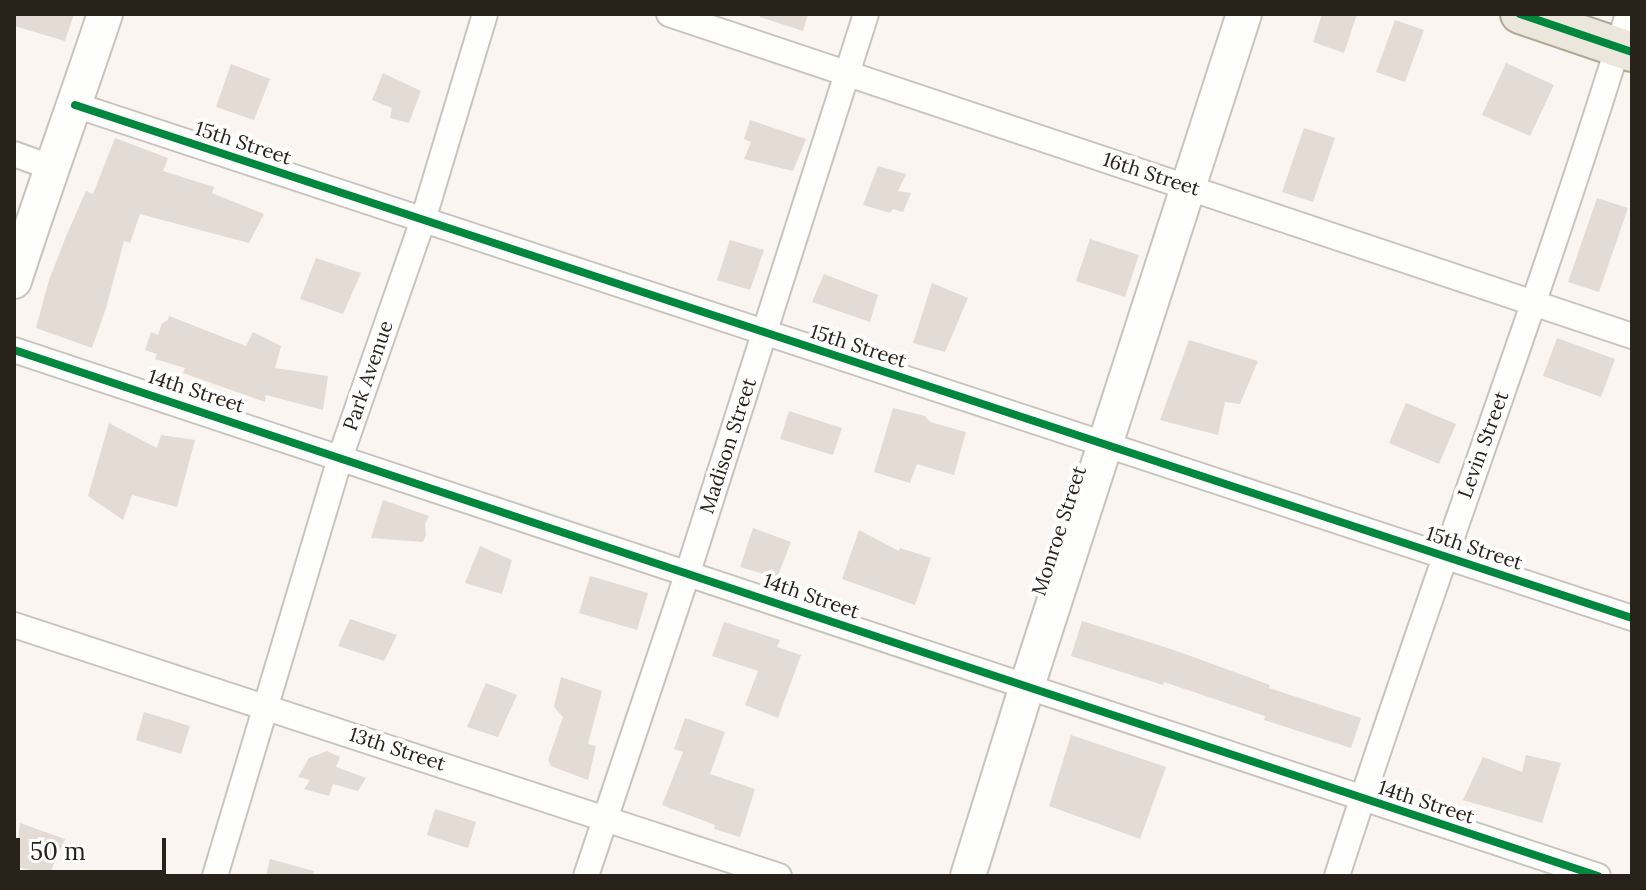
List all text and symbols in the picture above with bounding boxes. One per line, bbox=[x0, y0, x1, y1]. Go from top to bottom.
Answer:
street label: 15th Street bbox=[192, 117, 294, 171]
street label: 16th Street bbox=[1099, 148, 1203, 202]
street label: Park Avenue bbox=[339, 318, 399, 434]
street label: 15th Street bbox=[807, 320, 909, 374]
street label: 14th Street bbox=[145, 365, 247, 419]
street label: Madison Street bbox=[696, 375, 762, 517]
street label: Levin Street bbox=[1454, 388, 1514, 502]
street label: Monroe Street bbox=[1028, 463, 1092, 599]
street label: 15th Street bbox=[1423, 522, 1525, 576]
street label: 14th Street bbox=[760, 569, 862, 625]
street label: 13th Street bbox=[346, 723, 448, 777]
street label: 14th Street bbox=[1375, 776, 1477, 830]
scale bar bbox=[20, 822, 170, 872]
text: 50 m bbox=[30, 836, 86, 867]

